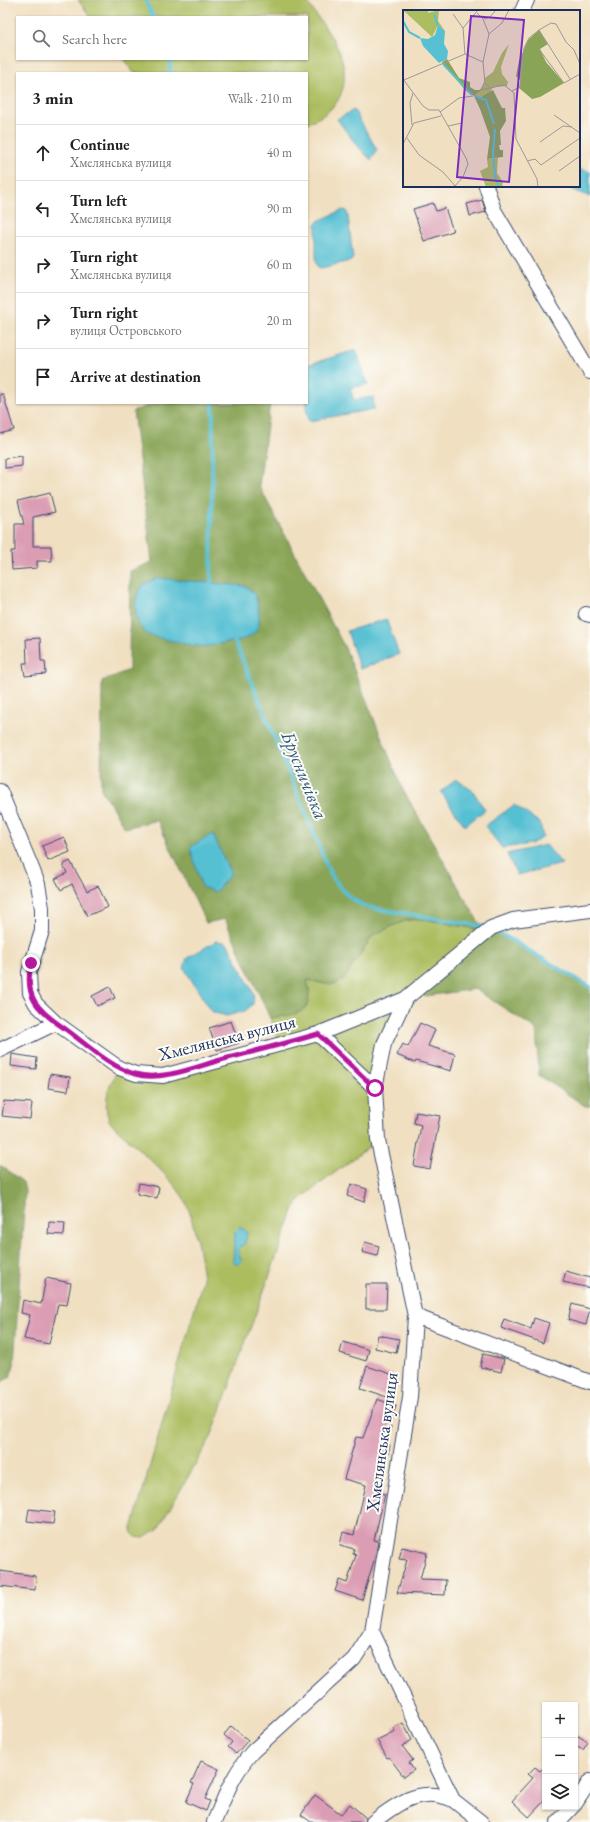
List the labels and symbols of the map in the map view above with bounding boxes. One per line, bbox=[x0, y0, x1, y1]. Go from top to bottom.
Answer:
inset map bbox=[403, 10, 580, 187]
water label: Брусничівка bbox=[275, 727, 334, 823]
route end bbox=[22, 954, 40, 972]
street label: Хмелянська вулиця bbox=[155, 1009, 298, 1066]
route start bbox=[366, 1079, 384, 1097]
street label: Хмелянська вулиця bbox=[360, 1371, 403, 1514]

